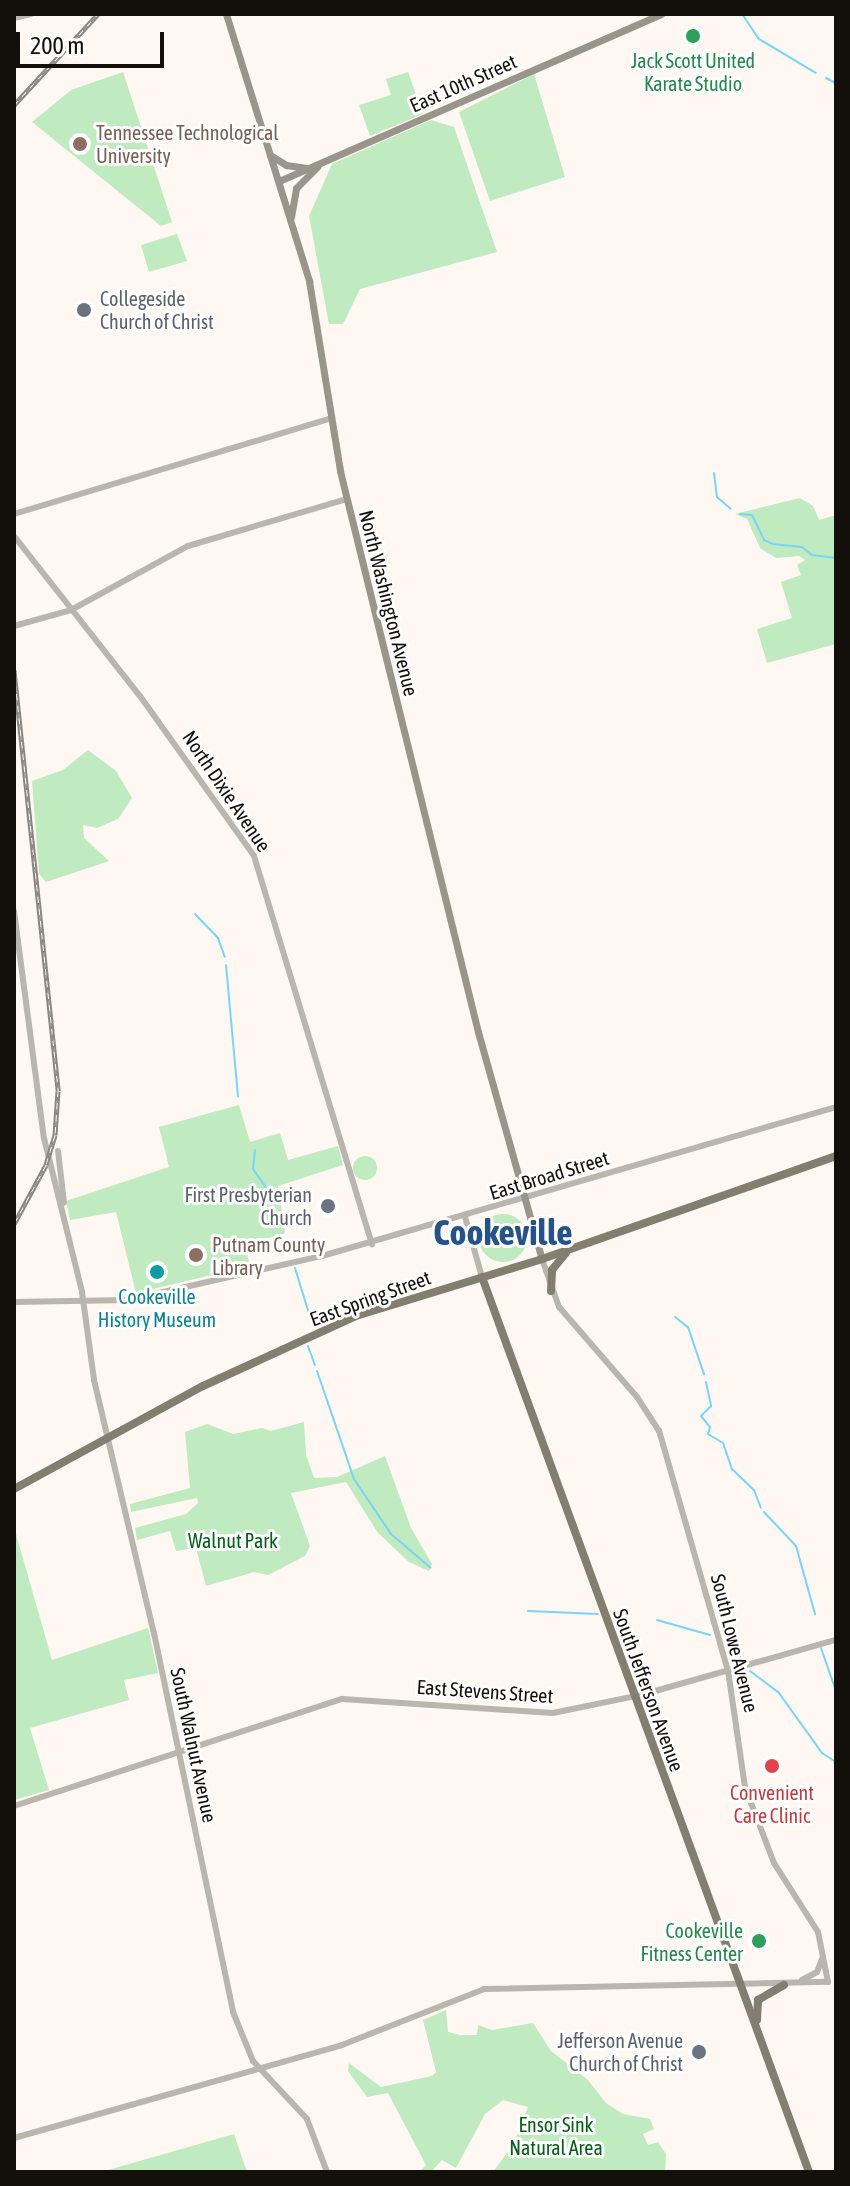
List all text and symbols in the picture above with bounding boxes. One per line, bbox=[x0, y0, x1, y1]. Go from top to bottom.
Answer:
scale bar bbox=[20, 16, 168, 66]
marker: Jack Scott United Karate Studio bbox=[684, 27, 702, 45]
text: 200 m bbox=[30, 32, 84, 59]
place label: Jack Scott United Karate Studio bbox=[631, 48, 755, 95]
street label: East 10th Street bbox=[406, 49, 520, 117]
place label: Tennessee Technological University bbox=[96, 120, 279, 167]
marker: Tennessee Technological University bbox=[71, 135, 89, 153]
place label: Collegeside Church of Christ bbox=[100, 286, 214, 333]
marker: Collegeside Church of Christ bbox=[75, 301, 93, 319]
street label: North Washington Avenue bbox=[354, 508, 424, 698]
street label: North Dixie Avenue bbox=[178, 726, 276, 856]
street label: East Broad Street bbox=[486, 1145, 612, 1205]
place label: First Presbyterian Church bbox=[184, 1182, 312, 1229]
marker: First Presbyterian Church bbox=[319, 1197, 337, 1215]
district label: Cookeville bbox=[433, 1211, 573, 1255]
place label: Putnam County Library bbox=[212, 1232, 325, 1279]
marker: Putnam County Library bbox=[187, 1246, 205, 1264]
marker: Cookeville History Museum bbox=[148, 1263, 166, 1281]
street label: East Spring Street bbox=[306, 1265, 434, 1331]
place label: Cookeville History Museum bbox=[98, 1284, 216, 1331]
park label: Walnut Park bbox=[188, 1528, 278, 1552]
street label: South Lowe Avenue bbox=[706, 1571, 764, 1715]
street label: South Jefferson Avenue bbox=[608, 1605, 690, 1775]
street label: South Walnut Avenue bbox=[166, 1666, 222, 1824]
street label: East Stevens Street bbox=[416, 1674, 554, 1708]
marker: Convenient Care Clinic bbox=[761, 1755, 783, 1777]
place label: Convenient Care Clinic bbox=[730, 1780, 814, 1827]
place label: Cookeville Fitness Center bbox=[641, 1918, 743, 1965]
marker: Cookeville Fitness Center bbox=[750, 1932, 768, 1950]
place label: Jefferson Avenue Church of Christ bbox=[557, 2028, 683, 2075]
marker: Jefferson Avenue Church of Christ bbox=[690, 2043, 708, 2061]
park label: Ensor Sink Natural Area bbox=[509, 2112, 603, 2159]

